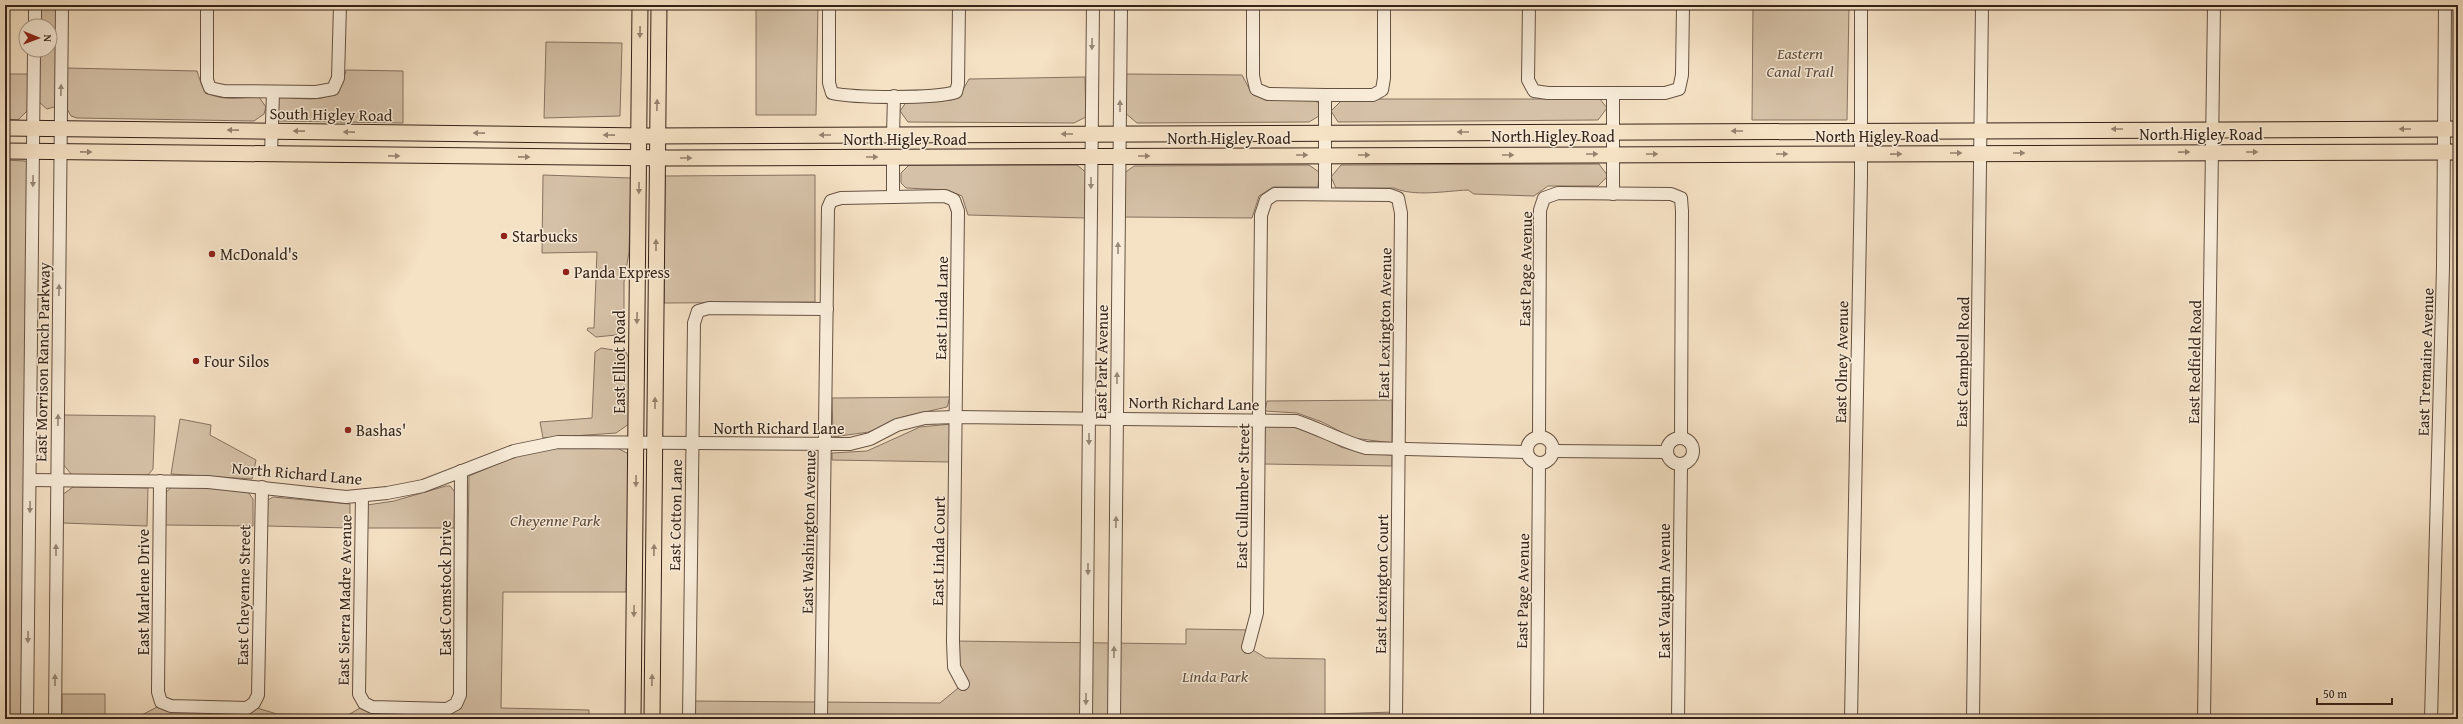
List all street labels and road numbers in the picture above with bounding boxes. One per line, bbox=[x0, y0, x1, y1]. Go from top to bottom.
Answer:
street label: South Higley Road bbox=[269, 101, 393, 127]
street label: North Higley Road bbox=[2139, 122, 2263, 146]
street label: North Higley Road bbox=[1491, 124, 1615, 148]
street label: North Higley Road bbox=[1815, 124, 1939, 148]
street label: North Higley Road bbox=[1167, 126, 1291, 150]
street label: North Higley Road bbox=[843, 127, 967, 151]
street label: East Page Avenue bbox=[1512, 211, 1538, 327]
street label: East Lexington Avenue bbox=[1371, 247, 1397, 399]
street label: East Linda Lane bbox=[928, 256, 954, 360]
street label: East Morrison Ranch Parkway bbox=[28, 262, 56, 462]
street label: East Tremaine Avenue bbox=[2410, 287, 2440, 437]
street label: East Campbell Road bbox=[1949, 296, 1975, 428]
street label: East Redfield Road bbox=[2181, 300, 2207, 424]
street label: East Olney Avenue bbox=[1828, 301, 1854, 423]
street label: East Park Avenue bbox=[1088, 304, 1114, 420]
street label: East Elliot Road bbox=[607, 310, 631, 414]
street label: North Richard Lane bbox=[1128, 390, 1260, 416]
street label: North Richard Lane bbox=[714, 416, 844, 440]
street label: East Cullumber Street bbox=[1229, 423, 1255, 569]
street label: East Washington Avenue bbox=[795, 450, 821, 614]
street label: North Richard Lane bbox=[231, 455, 363, 491]
street label: East Cotton Lane bbox=[662, 459, 688, 571]
street label: East Linda Court bbox=[925, 496, 951, 606]
street label: East Lexington Court bbox=[1368, 513, 1394, 654]
street label: East Sierra Madre Avenue bbox=[331, 514, 357, 686]
street label: East Comstock Drive bbox=[433, 520, 457, 656]
street label: East Vaughn Avenue bbox=[1652, 523, 1676, 659]
street label: East Cheyenne Street bbox=[230, 524, 256, 666]
street label: East Marlene Drive bbox=[131, 529, 155, 655]
street label: East Page Avenue bbox=[1509, 533, 1535, 649]

